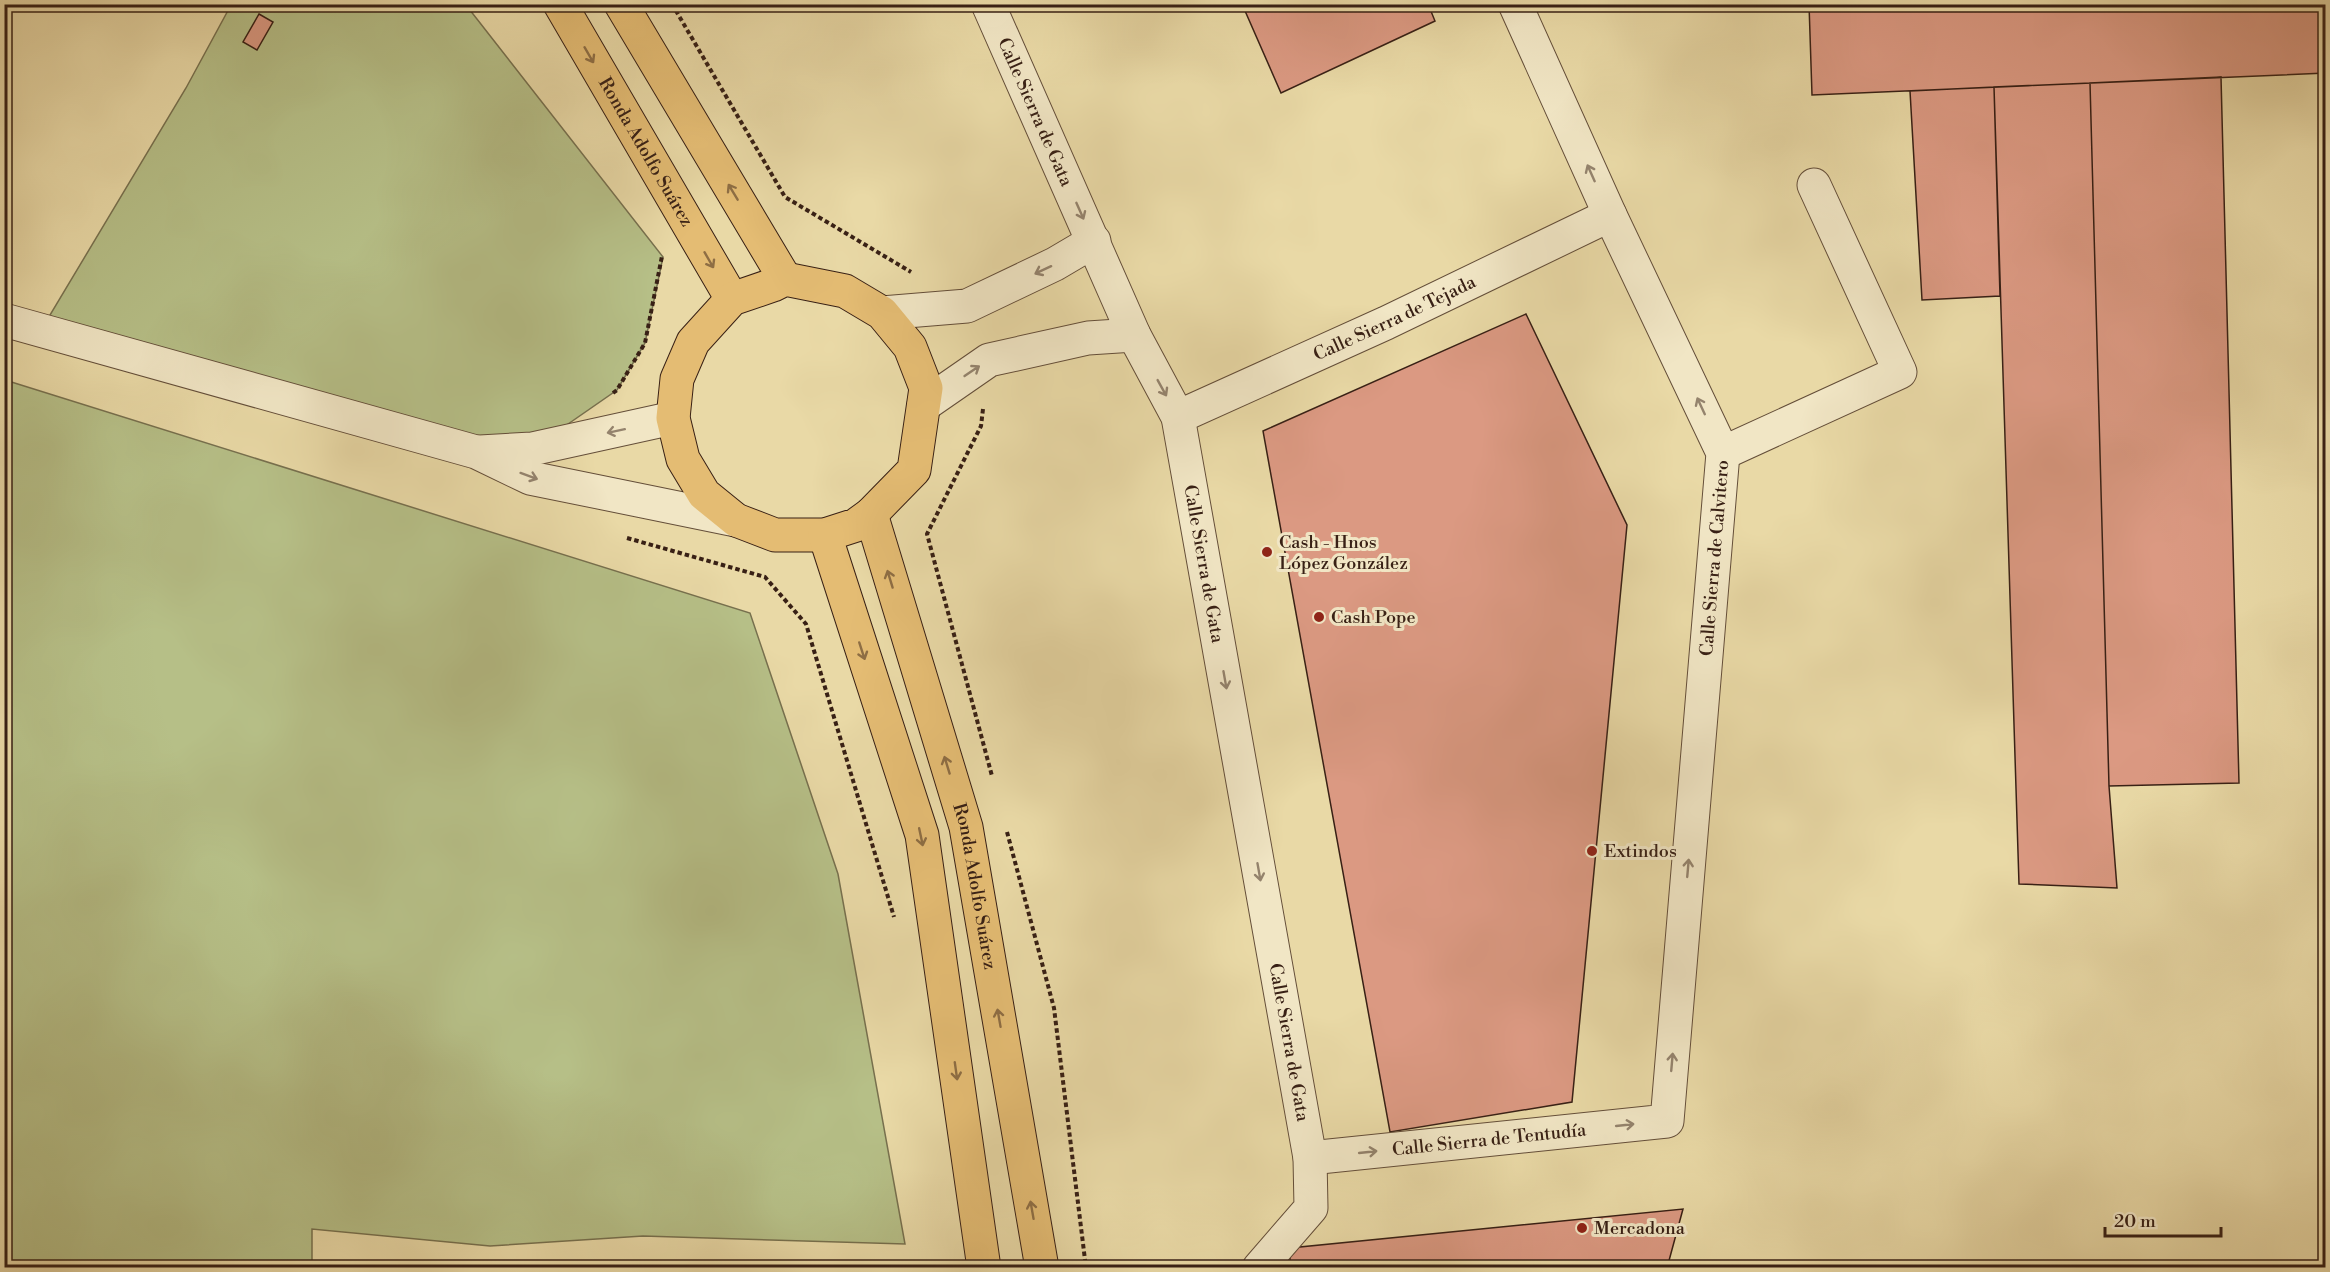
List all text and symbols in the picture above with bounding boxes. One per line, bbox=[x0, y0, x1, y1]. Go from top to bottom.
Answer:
street label: Calle Sierra de Gata bbox=[993, 34, 1079, 191]
one-way arrow bbox=[584, 46, 596, 63]
street label: Ronda Adolfo Suárez bbox=[594, 73, 699, 231]
one-way arrow bbox=[1585, 164, 1597, 182]
one-way arrow bbox=[727, 184, 739, 201]
one-way arrow bbox=[1075, 202, 1087, 220]
one-way arrow bbox=[703, 251, 715, 268]
one-way arrow bbox=[1034, 265, 1052, 277]
street label: Calle Sierra de Tejada bbox=[1310, 270, 1480, 366]
one-way arrow bbox=[964, 365, 980, 377]
one-way arrow bbox=[1156, 379, 1168, 396]
one-way arrow bbox=[1694, 398, 1706, 416]
one-way arrow bbox=[606, 426, 626, 437]
street label: Calle Sierra de Calvitero bbox=[1695, 459, 1734, 657]
one-way arrow bbox=[519, 472, 537, 483]
street label: Calle Sierra de Gata bbox=[1179, 483, 1230, 646]
place label: Cash - Hnos López González bbox=[1279, 531, 1408, 575]
marker: Cash - Hnos López González bbox=[1260, 545, 1274, 559]
one-way arrow bbox=[884, 570, 895, 589]
place label: Cash Pope bbox=[1331, 606, 1416, 629]
marker: Cash Pope bbox=[1312, 610, 1326, 624]
one-way arrow bbox=[858, 641, 869, 660]
one-way arrow bbox=[1220, 669, 1231, 689]
one-way arrow bbox=[941, 756, 952, 775]
street label: Ronda Adolfo Suárez bbox=[948, 800, 1002, 971]
one-way arrow bbox=[916, 827, 927, 846]
place label: Extindos bbox=[1604, 840, 1677, 863]
marker: Extindos bbox=[1585, 844, 1599, 858]
one-way arrow bbox=[1683, 858, 1694, 878]
one-way arrow bbox=[1254, 861, 1265, 881]
street label: Calle Sierra de Gata bbox=[1264, 961, 1315, 1124]
one-way arrow bbox=[993, 1008, 1004, 1028]
one-way arrow bbox=[1667, 1053, 1678, 1073]
one-way arrow bbox=[950, 1061, 961, 1081]
street label: Calle Sierra de Tentudía bbox=[1391, 1118, 1588, 1161]
one-way arrow bbox=[1615, 1119, 1634, 1130]
one-way arrow bbox=[1358, 1146, 1378, 1157]
scale bar bbox=[2105, 1200, 2220, 1238]
one-way arrow bbox=[1027, 1201, 1038, 1220]
text: 20 m bbox=[2114, 1210, 2156, 1233]
place label: Mercadona bbox=[1594, 1217, 1686, 1240]
marker: Mercadona bbox=[1575, 1221, 1589, 1235]

